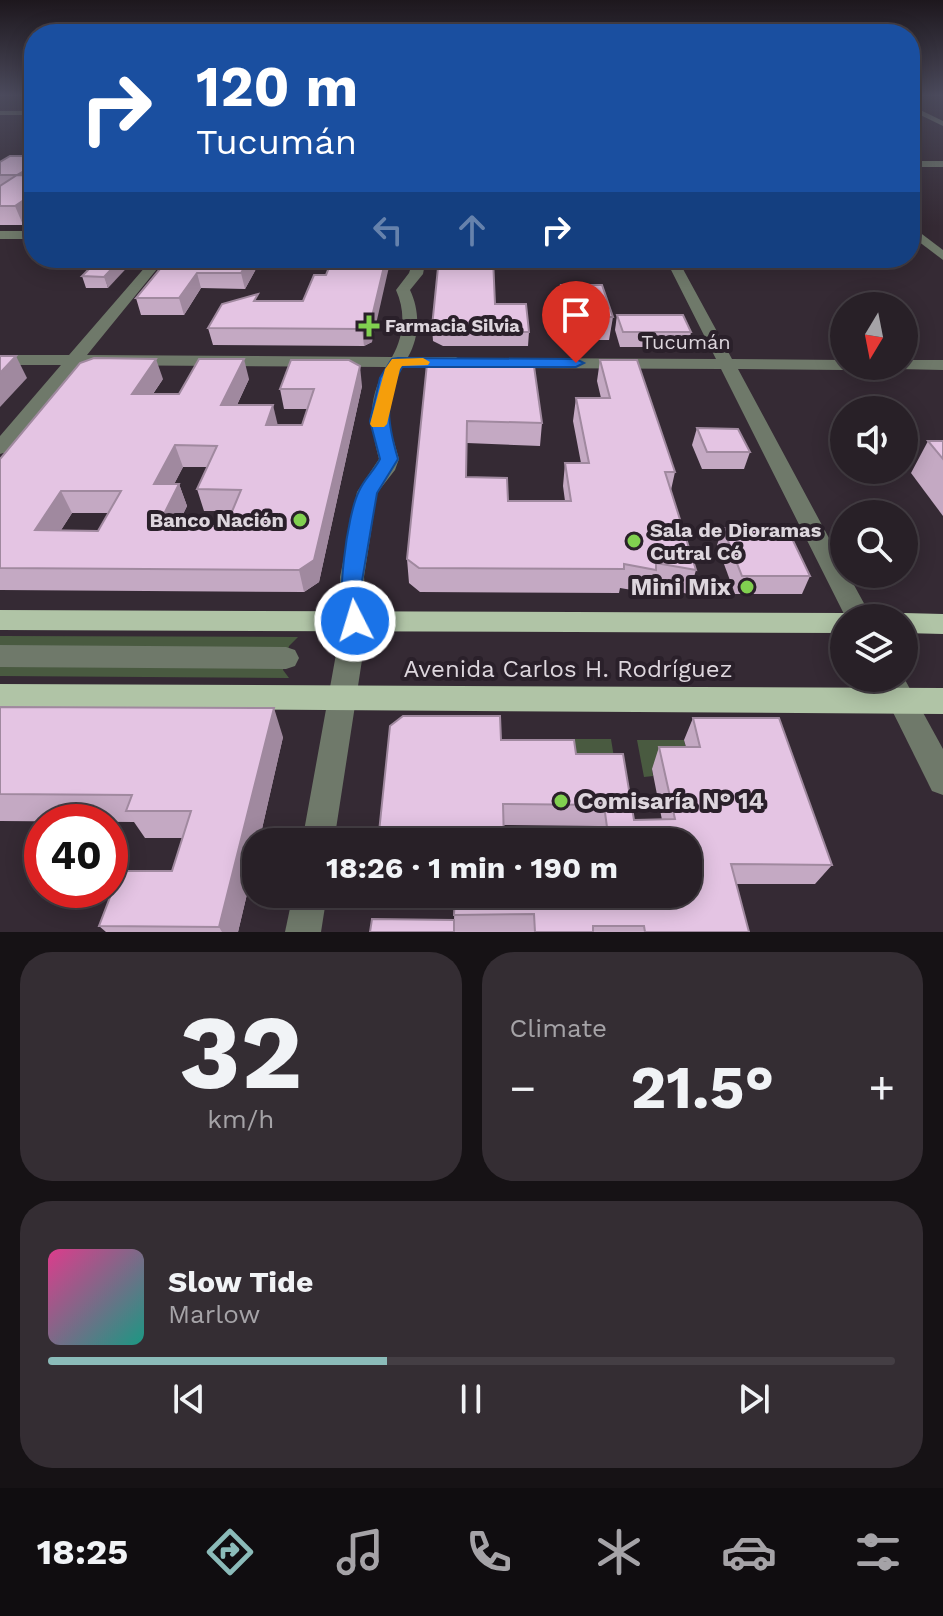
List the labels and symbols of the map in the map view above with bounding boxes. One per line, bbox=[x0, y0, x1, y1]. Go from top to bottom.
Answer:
pin bbox=[542, 281, 610, 363]
north arrow bbox=[830, 292, 918, 380]
place label: Farmacia Silvia bbox=[385, 315, 520, 336]
marker: Farmacia Silvia bbox=[360, 317, 378, 335]
street label: Tucumán bbox=[641, 330, 731, 354]
place label: Banco Nación bbox=[149, 508, 284, 532]
marker: Banco Nación bbox=[291, 511, 309, 529]
place label: Sala de Dioramas Cutral Có bbox=[650, 518, 822, 565]
marker: Sala de Dioramas Cutral Có bbox=[625, 532, 643, 550]
place label: Mini Mix bbox=[630, 573, 731, 601]
marker: Mini Mix bbox=[738, 578, 756, 596]
position arrow bbox=[313, 579, 397, 663]
street label: Avenida Carlos H. Rodríguez bbox=[404, 655, 732, 683]
place label: Comisaría N° 14 bbox=[577, 787, 764, 815]
marker: Comisaría N° 14 bbox=[552, 792, 570, 810]
speed limit sign: 40 bbox=[24, 804, 128, 908]

